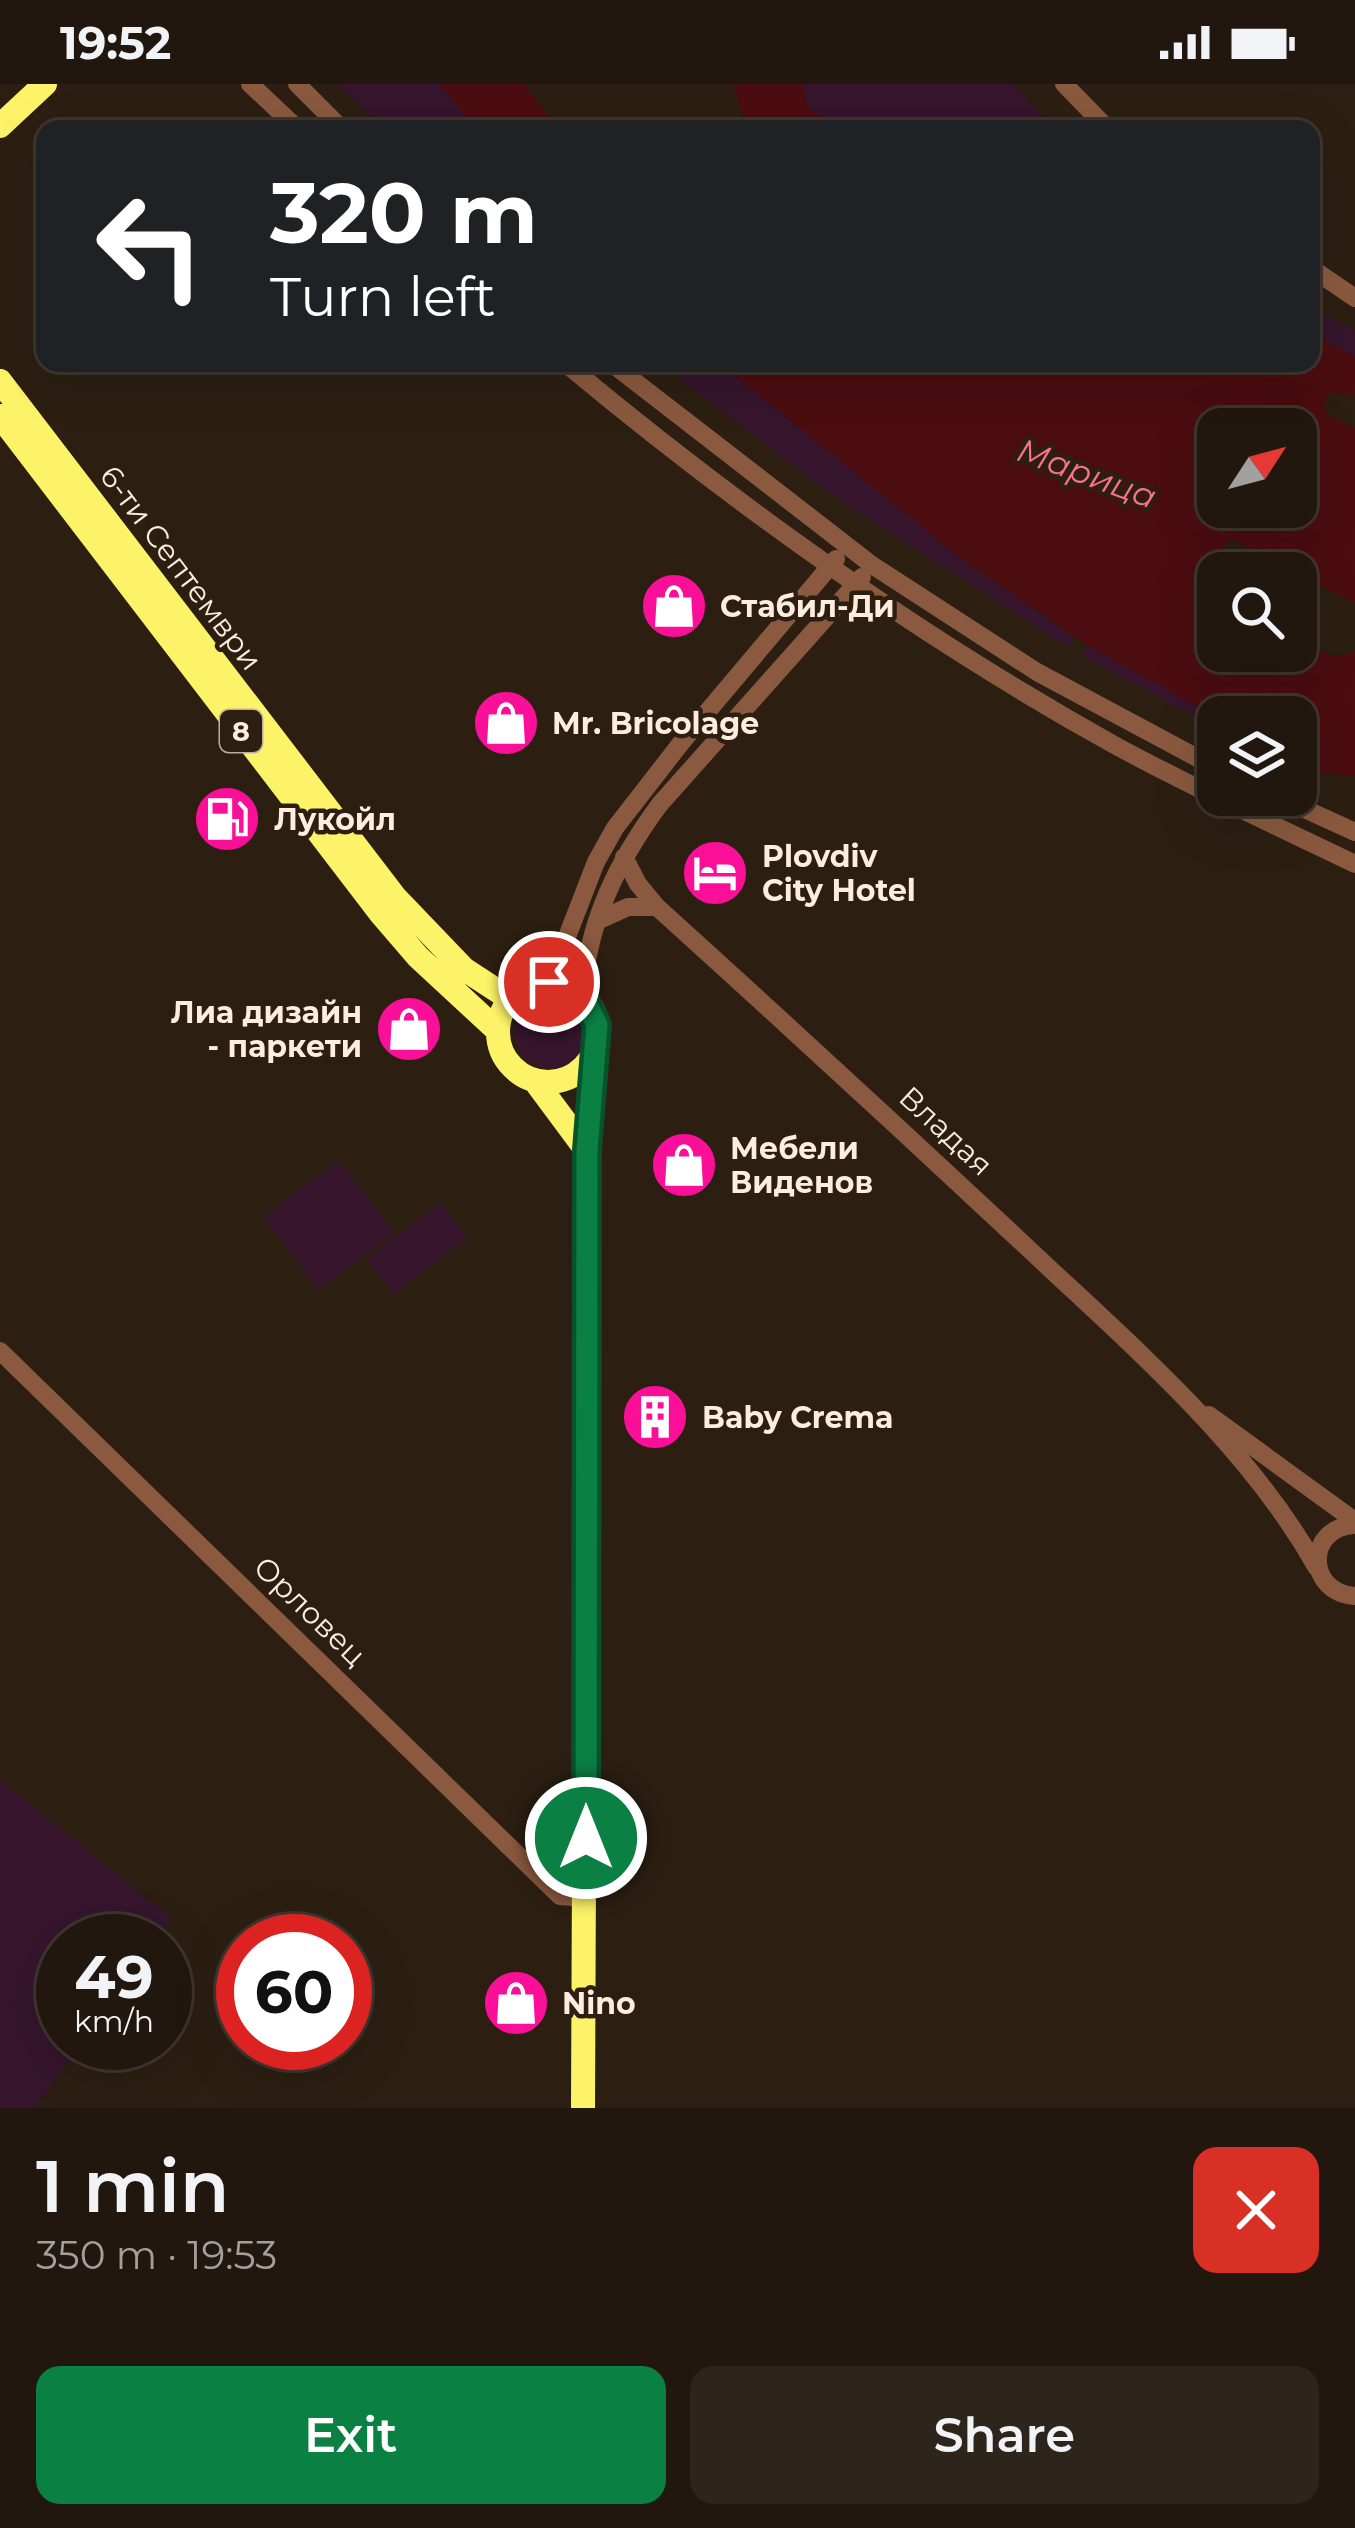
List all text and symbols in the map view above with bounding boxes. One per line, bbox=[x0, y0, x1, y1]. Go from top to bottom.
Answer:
text: 19:52 bbox=[60, 15, 171, 70]
text: 320 m bbox=[270, 162, 538, 264]
icon: left bbox=[72, 168, 228, 324]
text: Turn left bbox=[270, 264, 496, 330]
north arrow bbox=[1197, 408, 1317, 528]
map controls bbox=[1197, 408, 1317, 816]
water label: Марица bbox=[1012, 429, 1162, 517]
street label: 6-ти Септември bbox=[92, 458, 270, 678]
button: search bbox=[1197, 552, 1317, 672]
shop icon: Стабил-Ди bbox=[639, 571, 709, 641]
place label: Стабил-Ди bbox=[720, 588, 895, 625]
shop icon: Mr. Bricolage bbox=[471, 688, 541, 758]
button: layers bbox=[1197, 696, 1317, 816]
place label: Mr. Bricolage bbox=[552, 705, 759, 742]
road number: 8 bbox=[220, 710, 262, 752]
fuel station icon: Лукойл bbox=[192, 784, 262, 854]
place label: Лукойл bbox=[274, 801, 396, 838]
hotel icon: Plovdiv City Hotel bbox=[680, 838, 750, 908]
place label: Plovdiv City Hotel bbox=[762, 838, 916, 909]
pin bbox=[498, 931, 600, 1033]
icon: arrive bbox=[516, 949, 582, 1015]
place label: Лиа дизайн - паркети bbox=[171, 994, 362, 1065]
shop icon: Лиа дизайн - паркети bbox=[374, 994, 444, 1064]
street label: Владая bbox=[892, 1079, 1000, 1183]
shop icon: Мебели Виденов bbox=[649, 1130, 719, 1200]
place label: Мебели Виденов bbox=[730, 1130, 873, 1201]
building icon: Baby Crema bbox=[620, 1382, 690, 1452]
place label: Baby Crema bbox=[702, 1399, 893, 1436]
street label: Орловец bbox=[246, 1549, 374, 1673]
position arrow bbox=[523, 1775, 649, 1901]
speed limit sign: 60 bbox=[216, 1914, 372, 2070]
text: 49 bbox=[74, 1940, 154, 2013]
shop icon: Nino bbox=[481, 1968, 551, 2038]
place label: Nino bbox=[562, 1985, 636, 2022]
text: km/h bbox=[74, 2003, 154, 2040]
text: 1 min bbox=[36, 2142, 229, 2230]
button: close bbox=[1193, 2147, 1319, 2273]
text: 350 m · 19:53 bbox=[36, 2231, 277, 2279]
button: Exit bbox=[36, 2366, 666, 2504]
button: Share bbox=[690, 2366, 1319, 2504]

